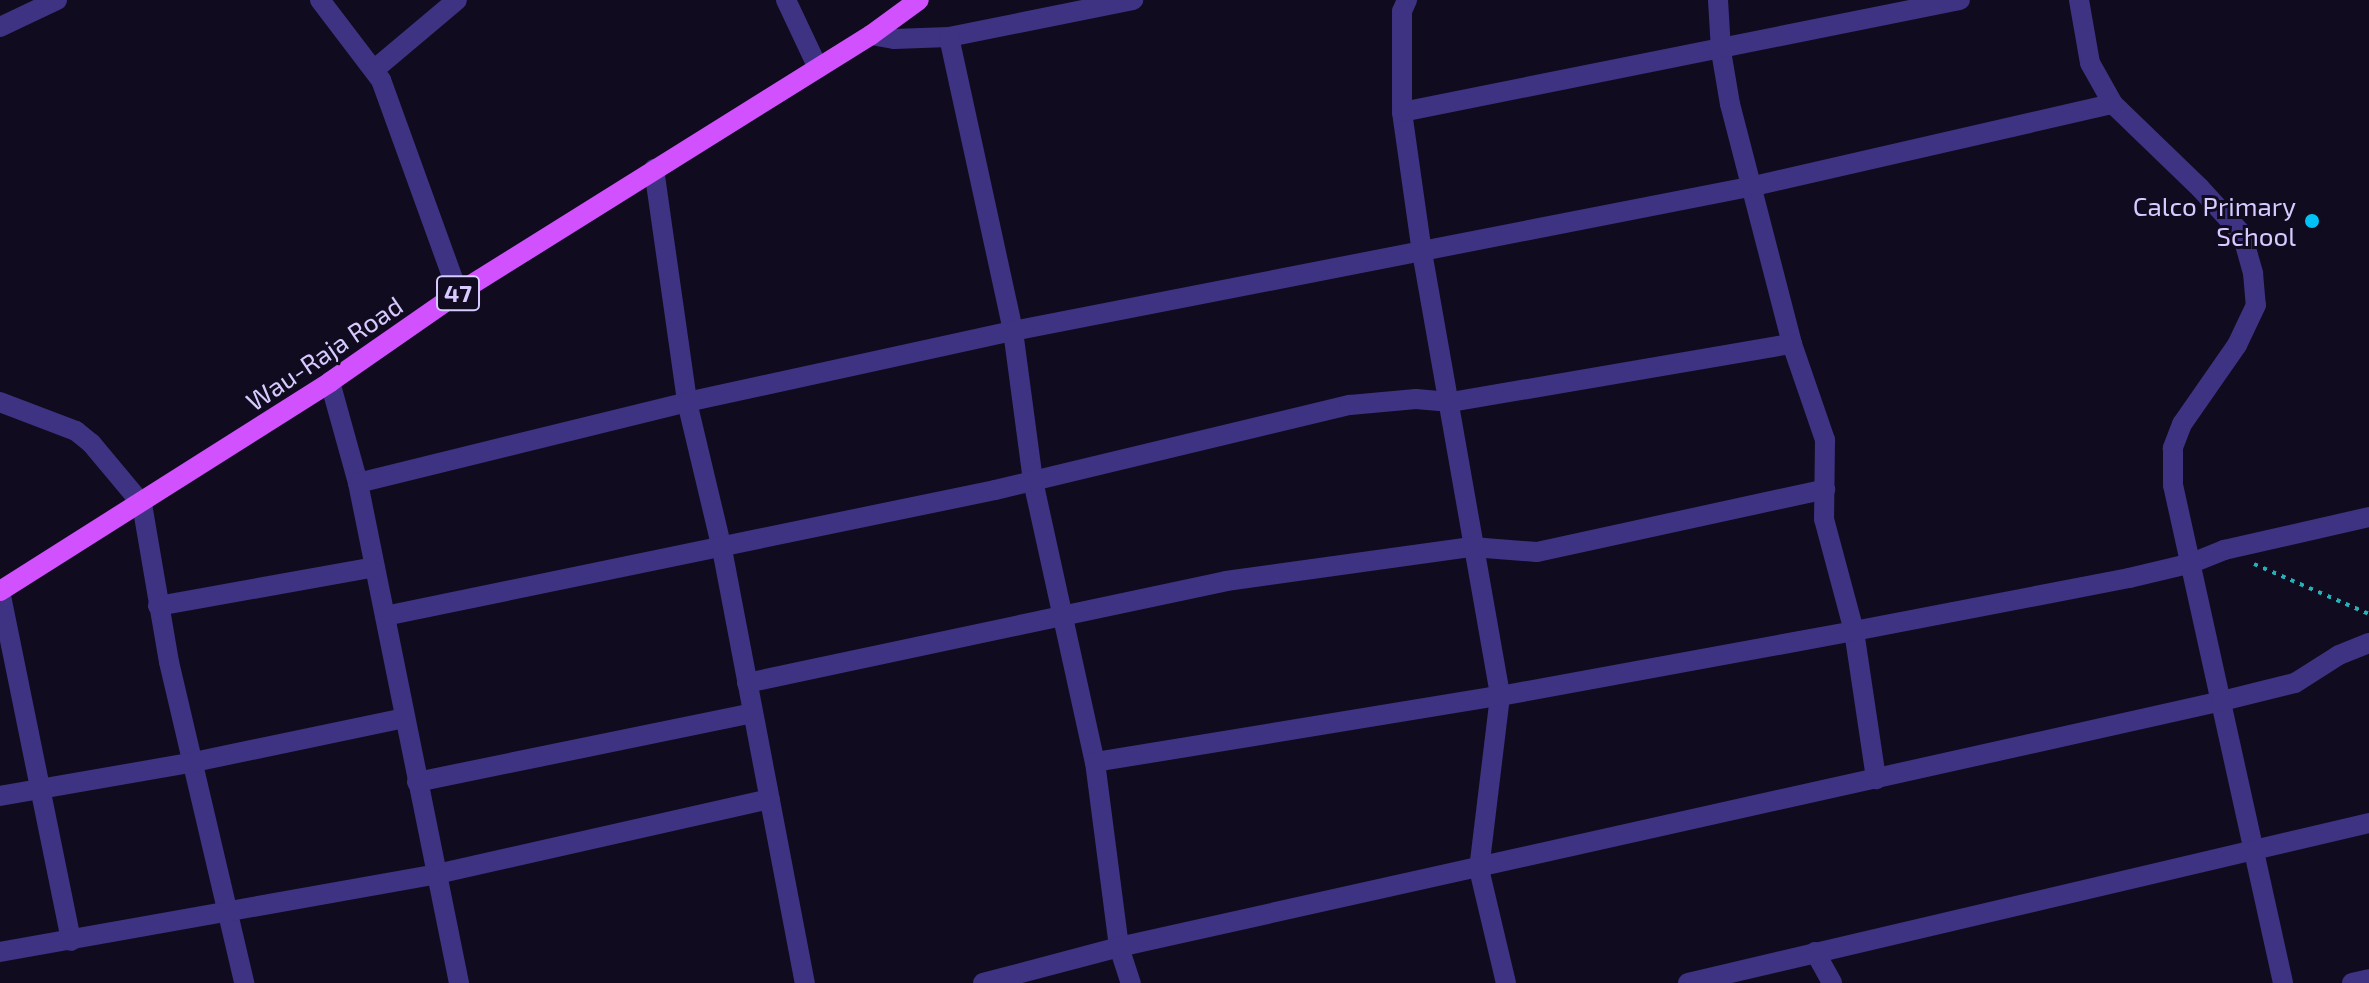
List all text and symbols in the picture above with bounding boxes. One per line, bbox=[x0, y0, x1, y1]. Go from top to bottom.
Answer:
place label: Calco Primary School bbox=[2133, 190, 2296, 252]
marker: Calco Primary School bbox=[2303, 212, 2321, 230]
road number: 47 bbox=[436, 273, 480, 313]
street label: Wau-Raja Road bbox=[240, 289, 408, 417]

